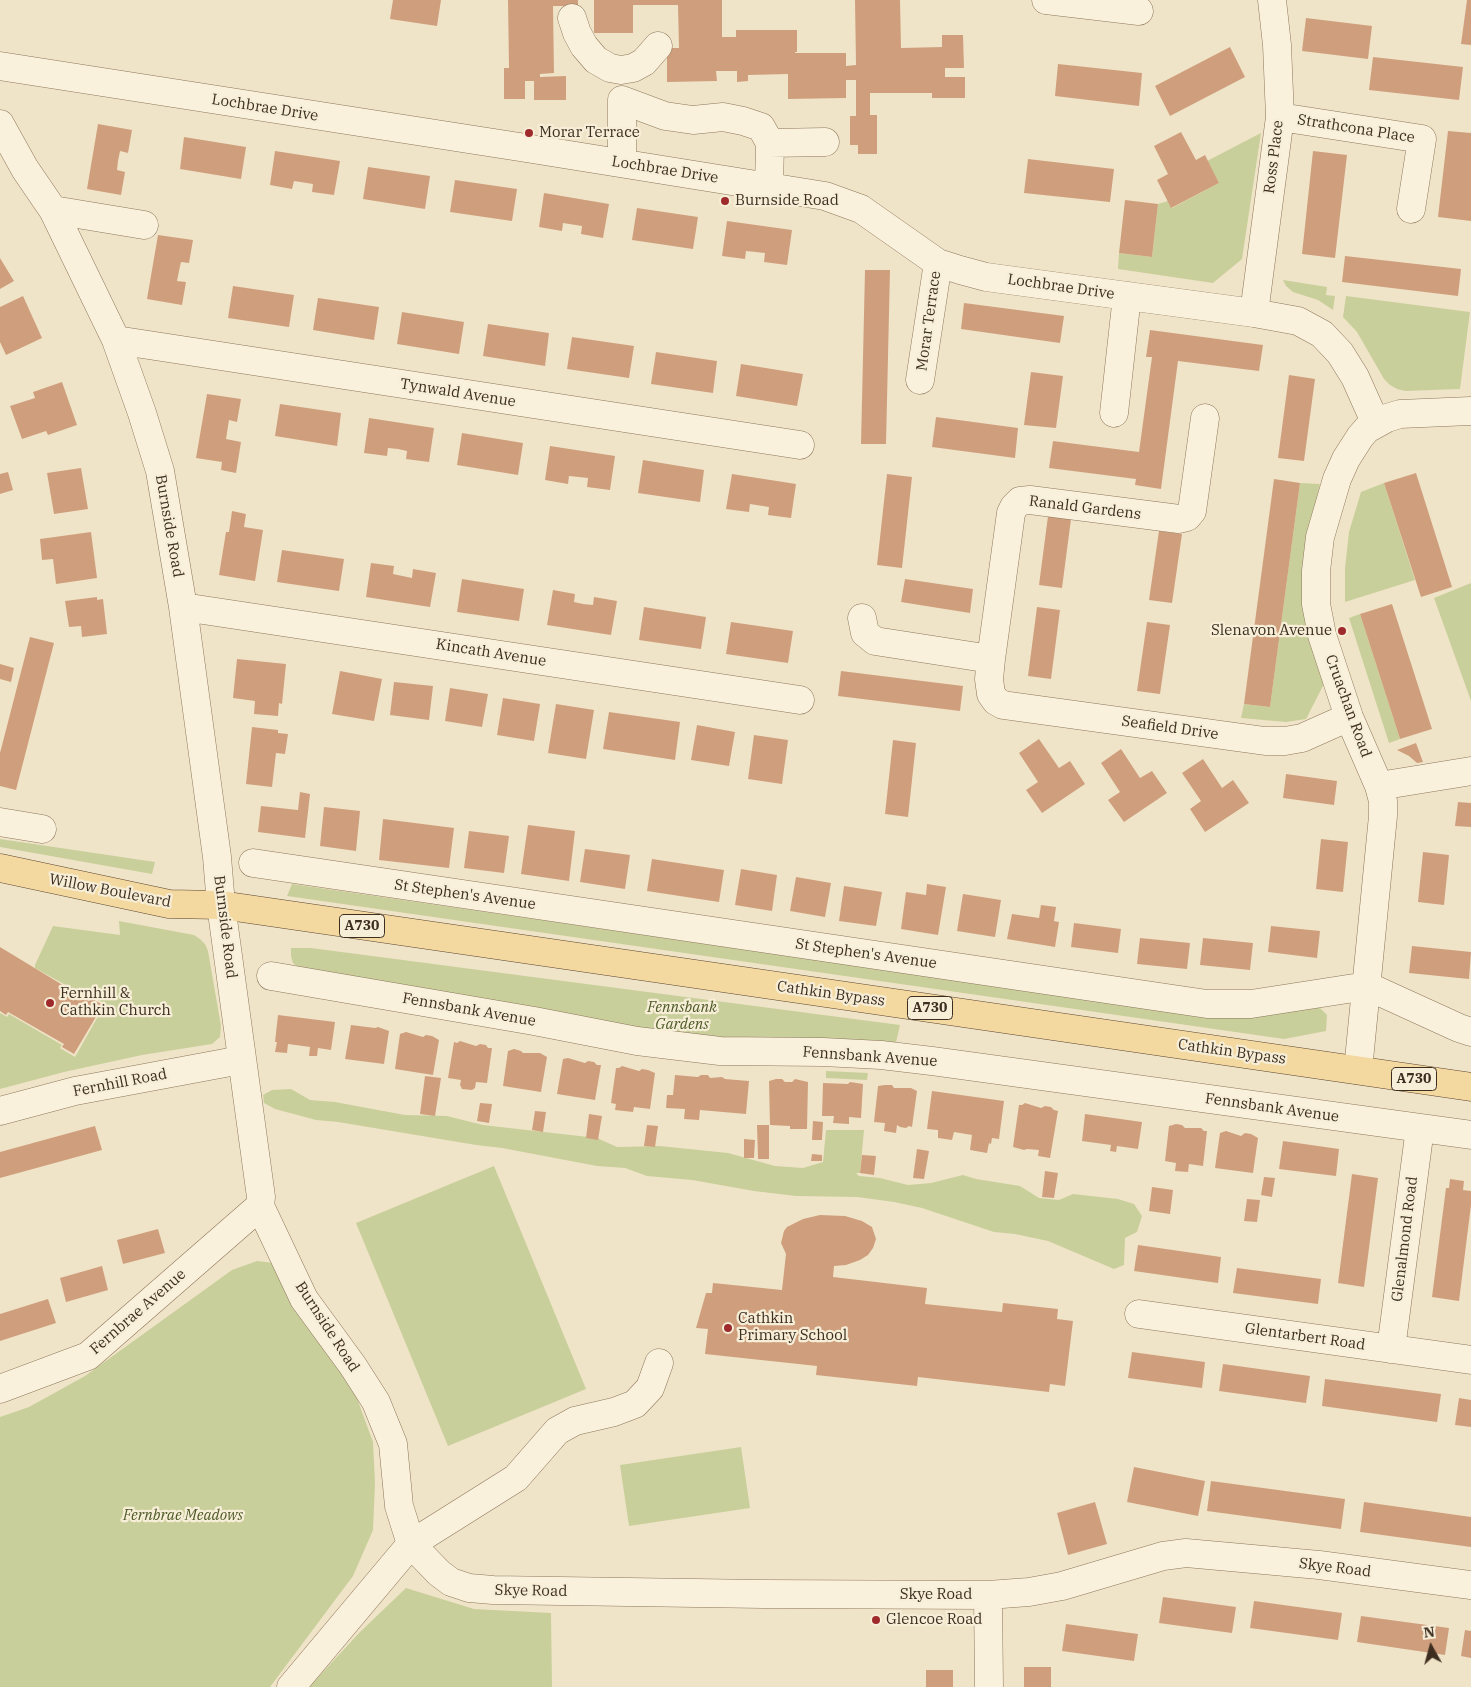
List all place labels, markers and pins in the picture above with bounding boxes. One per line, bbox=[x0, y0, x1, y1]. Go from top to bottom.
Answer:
place label: Morar Terrace bbox=[539, 124, 640, 142]
marker: Morar Terrace bbox=[523, 127, 535, 139]
place label: Burnside Road bbox=[735, 192, 839, 210]
marker: Burnside Road bbox=[719, 195, 731, 207]
place label: Slenavon Avenue bbox=[1211, 622, 1332, 640]
marker: Slenavon Avenue bbox=[1336, 625, 1348, 637]
place label: Fernhill & Cathkin Church bbox=[60, 985, 171, 1020]
marker: Fernhill & Cathkin Church bbox=[44, 997, 56, 1009]
place label: Cathkin Primary School bbox=[738, 1310, 847, 1345]
marker: Cathkin Primary School bbox=[722, 1322, 734, 1334]
place label: Glencoe Road bbox=[886, 1611, 982, 1629]
marker: Glencoe Road bbox=[870, 1614, 882, 1626]

